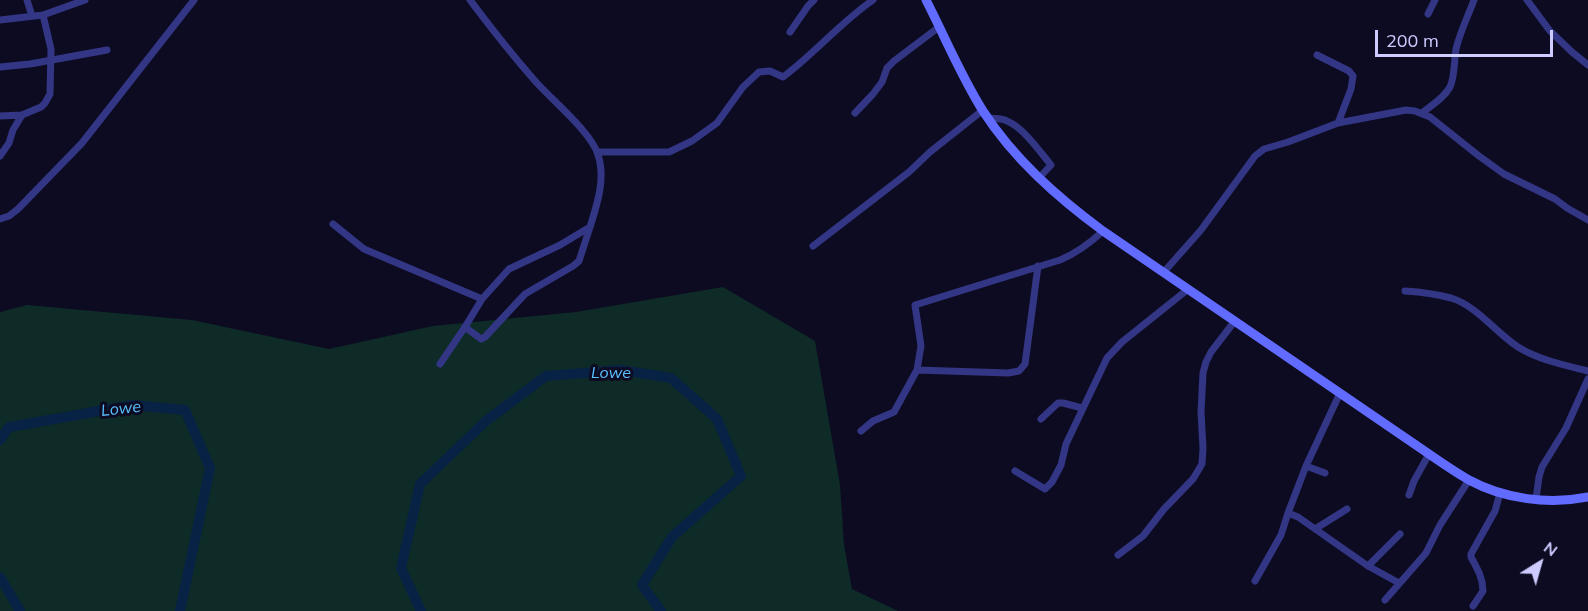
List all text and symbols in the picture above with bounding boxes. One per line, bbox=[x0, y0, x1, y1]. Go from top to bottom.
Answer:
scale bar bbox=[1378, 18, 1556, 56]
text: 200 m bbox=[1386, 29, 1439, 52]
water label: Lowe bbox=[591, 363, 631, 383]
water label: Lowe bbox=[100, 397, 142, 421]
north arrow bbox=[1510, 533, 1570, 593]
text: N bbox=[1540, 537, 1562, 560]

